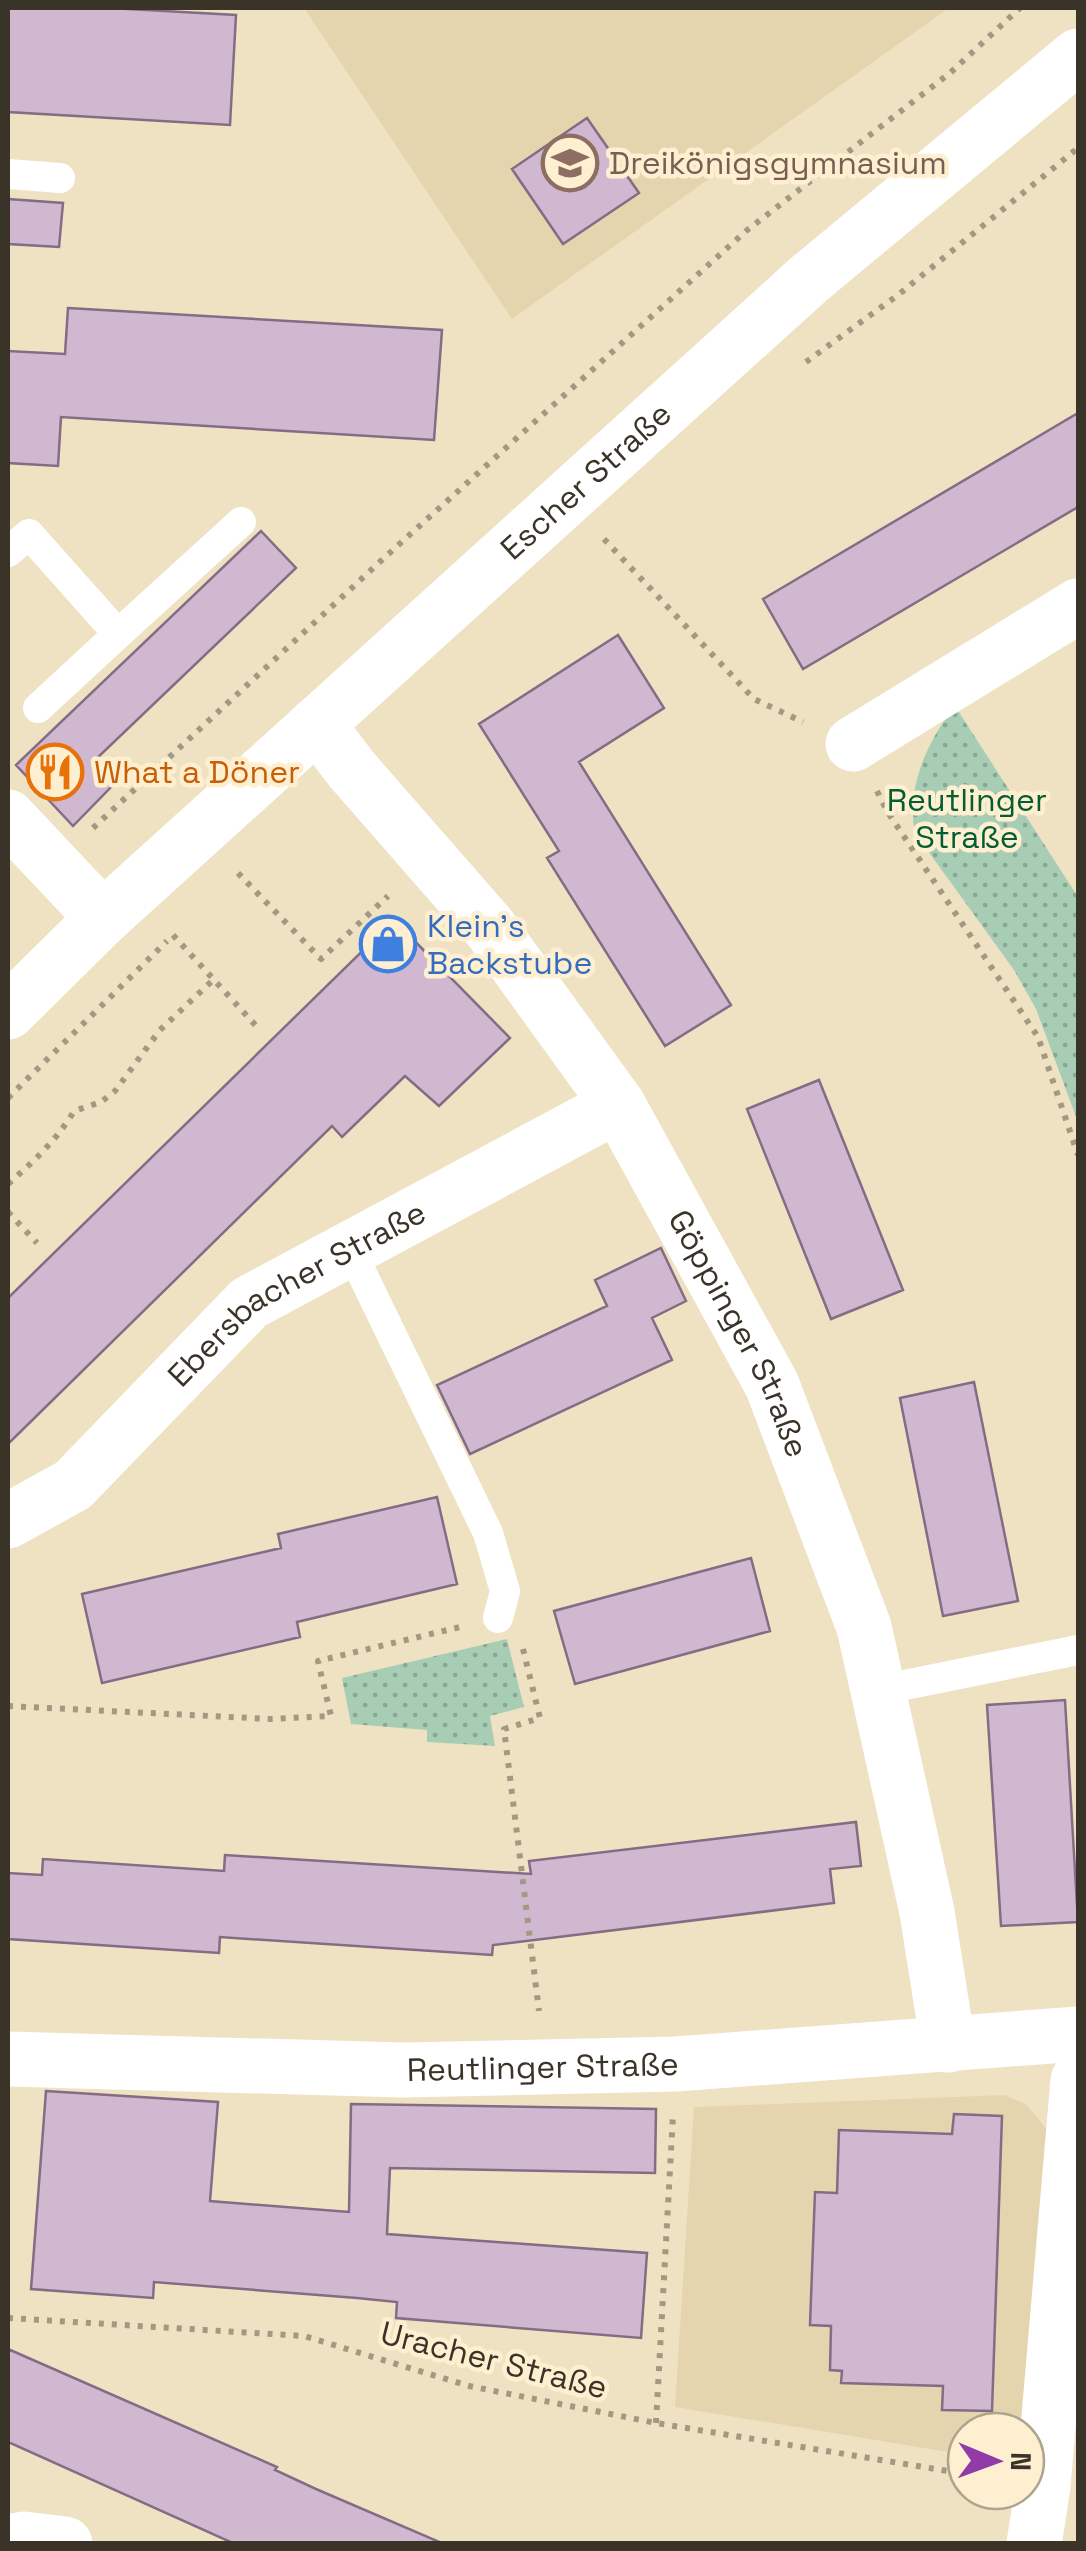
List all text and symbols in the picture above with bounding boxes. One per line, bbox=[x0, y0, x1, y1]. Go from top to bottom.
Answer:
school or university icon: Dreikönigsgymnasium bbox=[540, 133, 600, 193]
place label: Dreikönigsgymnasium bbox=[609, 143, 947, 183]
street label: Escher Straße bbox=[492, 394, 680, 568]
restaurant icon: What a Döner bbox=[25, 742, 85, 802]
place label: What a Döner bbox=[94, 752, 300, 792]
park label: Reutlinger Straße bbox=[887, 780, 1047, 857]
place label: Klein’s Backstube bbox=[427, 906, 592, 983]
shop icon: Klein’s Backstube bbox=[358, 914, 418, 974]
street label: Ebersbacher Straße bbox=[159, 1192, 433, 1395]
street label: Göppinger Straße bbox=[660, 1203, 818, 1463]
street label: Reutlinger Straße bbox=[406, 2044, 679, 2090]
street label: Uracher Straße bbox=[377, 2313, 611, 2407]
north arrow bbox=[946, 2411, 1046, 2511]
text: N bbox=[1003, 2452, 1039, 2471]

